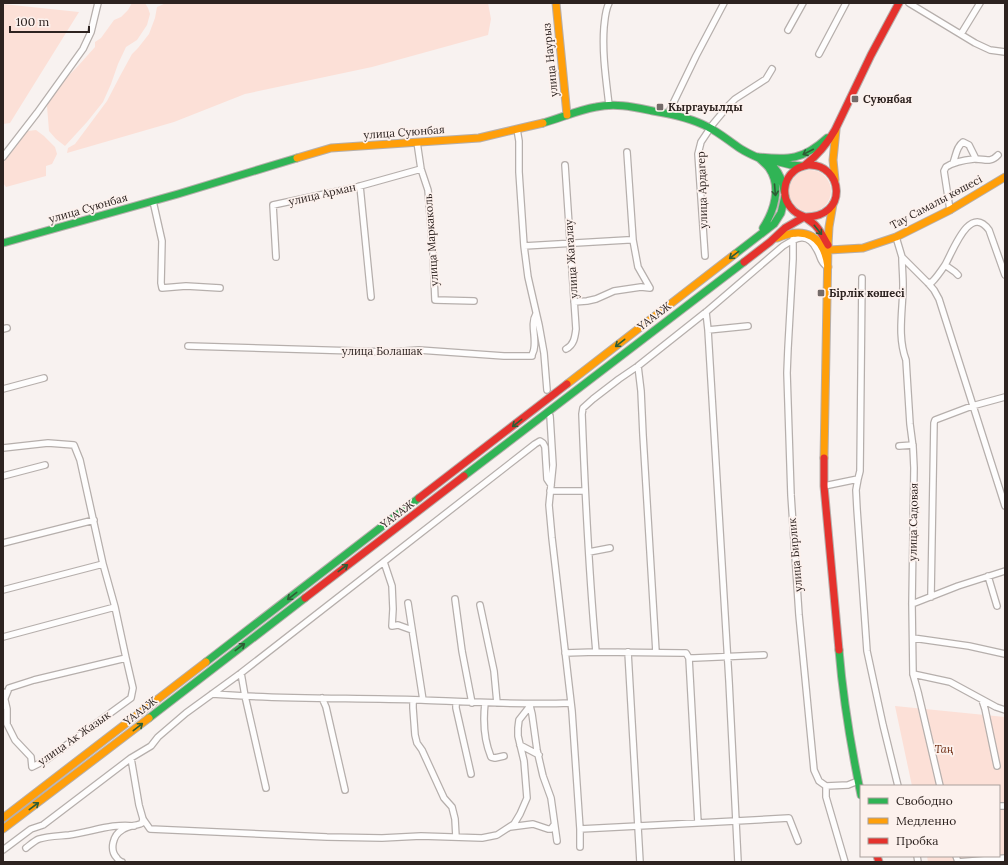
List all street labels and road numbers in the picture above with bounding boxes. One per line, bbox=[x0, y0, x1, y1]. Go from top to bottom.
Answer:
street label: улица Наурыз bbox=[539, 22, 561, 98]
street label: улица Суюнбая bbox=[363, 122, 445, 142]
street label: улица Ардагер bbox=[694, 151, 710, 229]
street label: Тау Самалы көшесі bbox=[888, 172, 984, 232]
street label: улица Арман bbox=[287, 179, 357, 209]
street label: улица Суюнбая bbox=[47, 190, 129, 226]
street label: улица Маркаколь bbox=[421, 193, 441, 287]
street label: улица Жагалау bbox=[561, 219, 581, 299]
street label: ҮАААЖ bbox=[633, 298, 674, 334]
street label: улица Болашак bbox=[342, 344, 422, 358]
street label: улица Садовая bbox=[905, 483, 921, 561]
street label: ҮАААЖ bbox=[376, 496, 417, 532]
street label: улица Бирлик bbox=[785, 517, 805, 593]
street label: ҮАААЖ bbox=[120, 693, 160, 729]
street label: улица Ак Жазык bbox=[35, 708, 113, 768]

